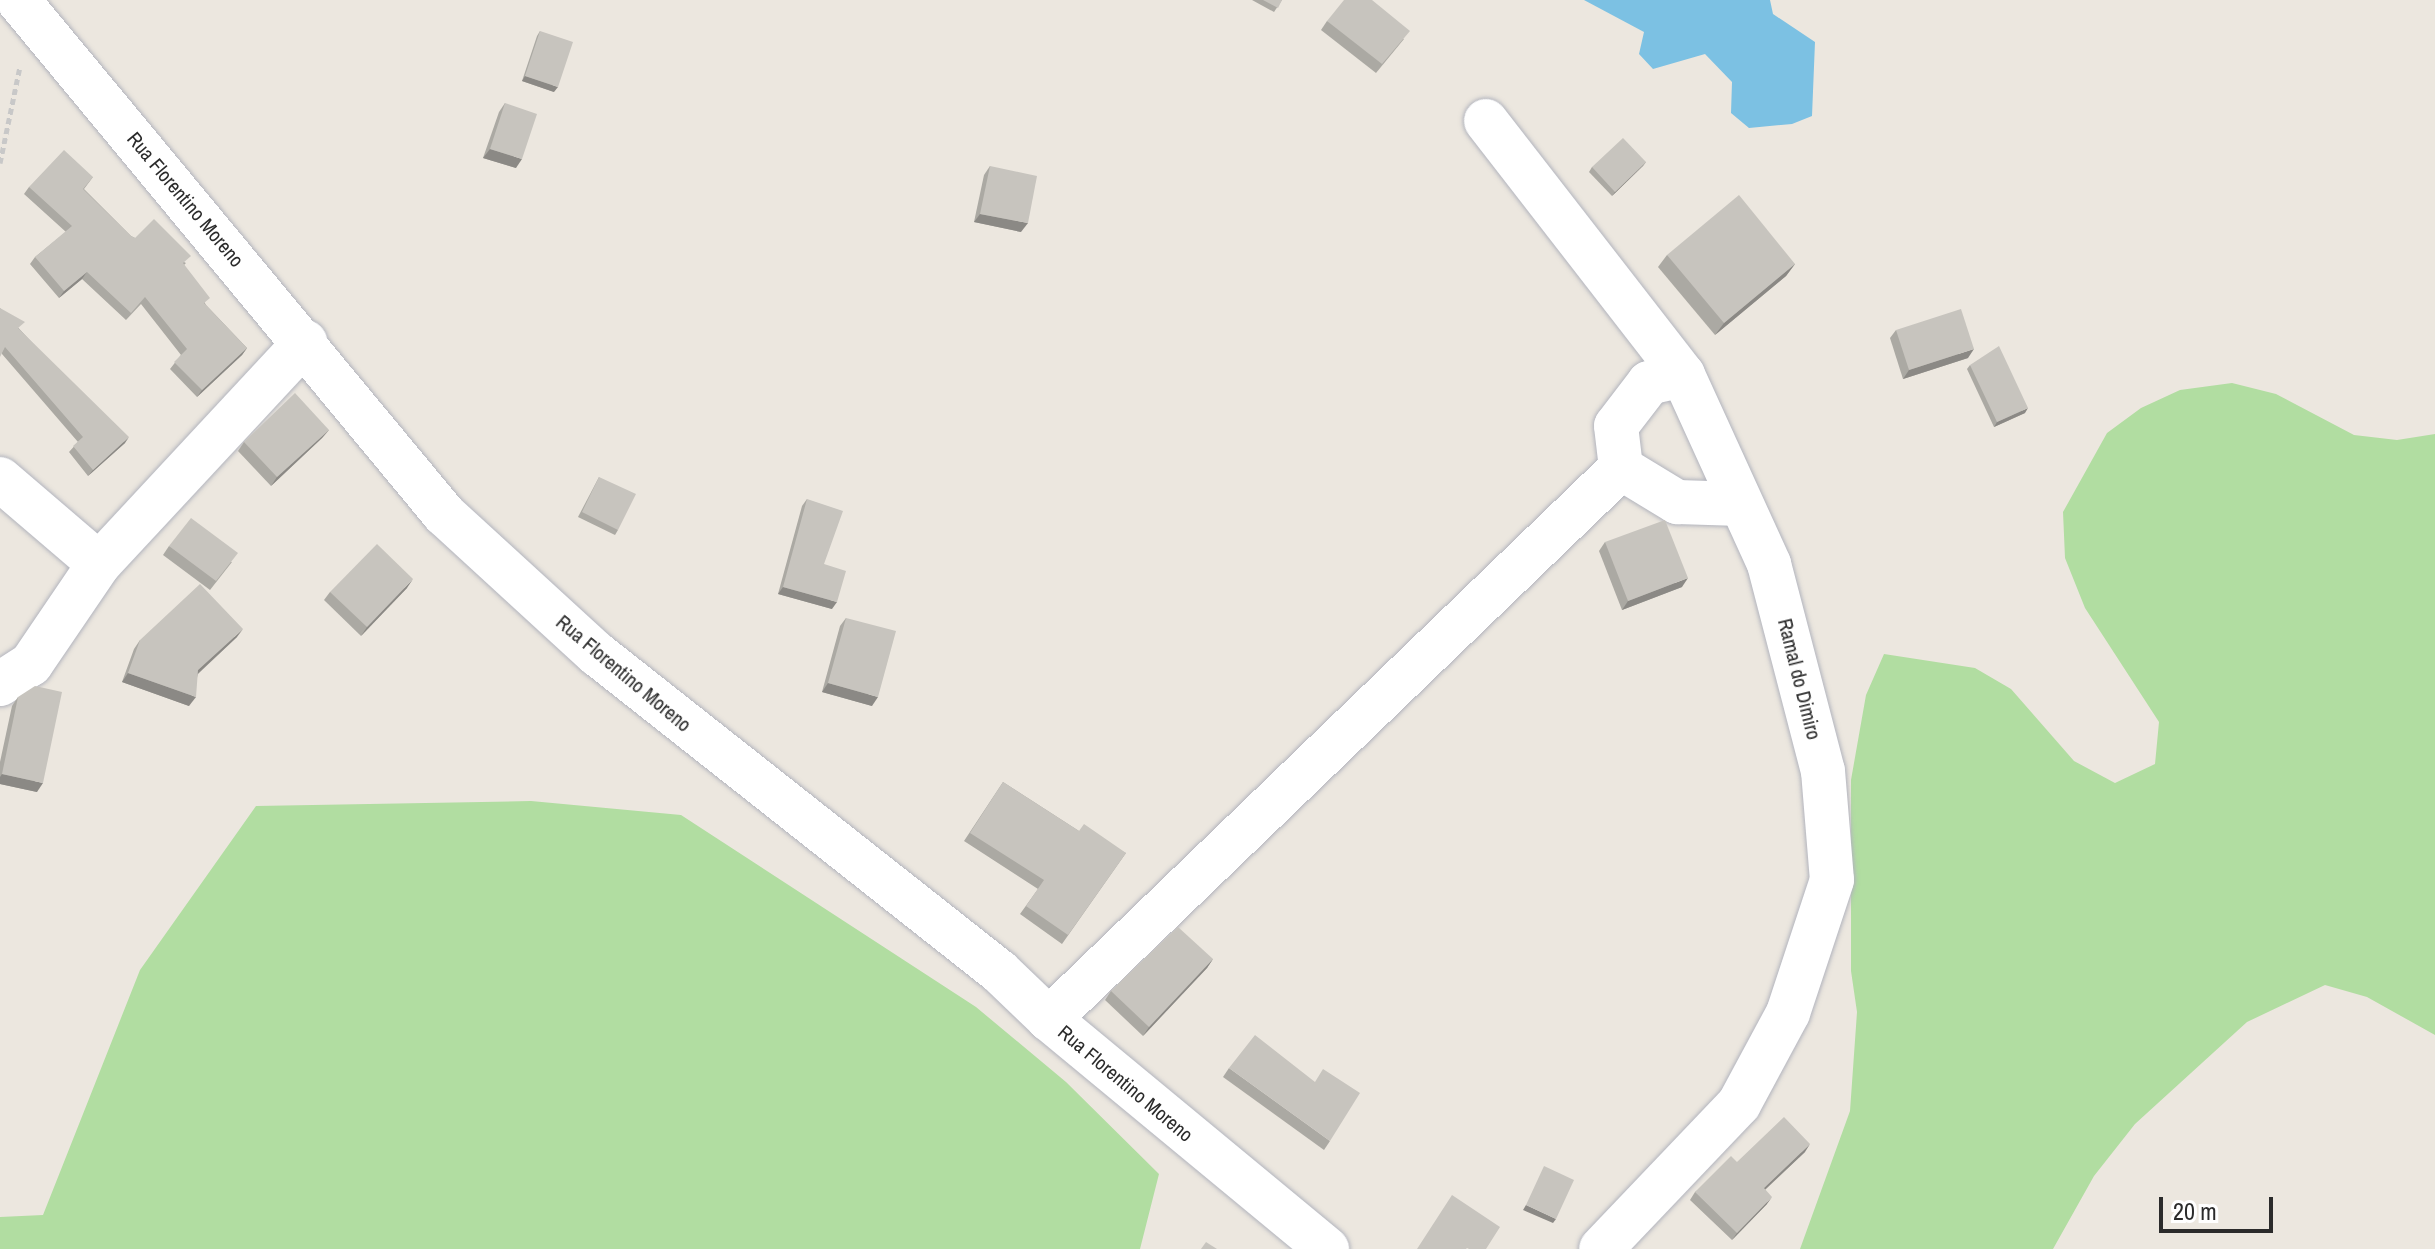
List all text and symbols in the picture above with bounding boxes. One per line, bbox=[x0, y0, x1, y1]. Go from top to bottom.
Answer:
street label: Rua Florentino Moreno bbox=[123, 127, 249, 271]
street label: Rua Florentino Moreno bbox=[552, 610, 696, 736]
street label: Ramal do Dimiro bbox=[1773, 616, 1827, 742]
street label: Rua Florentino Moreno bbox=[1054, 1020, 1198, 1146]
scale bar bbox=[2163, 1181, 2277, 1231]
text: 20 m bbox=[2173, 1195, 2217, 1227]

